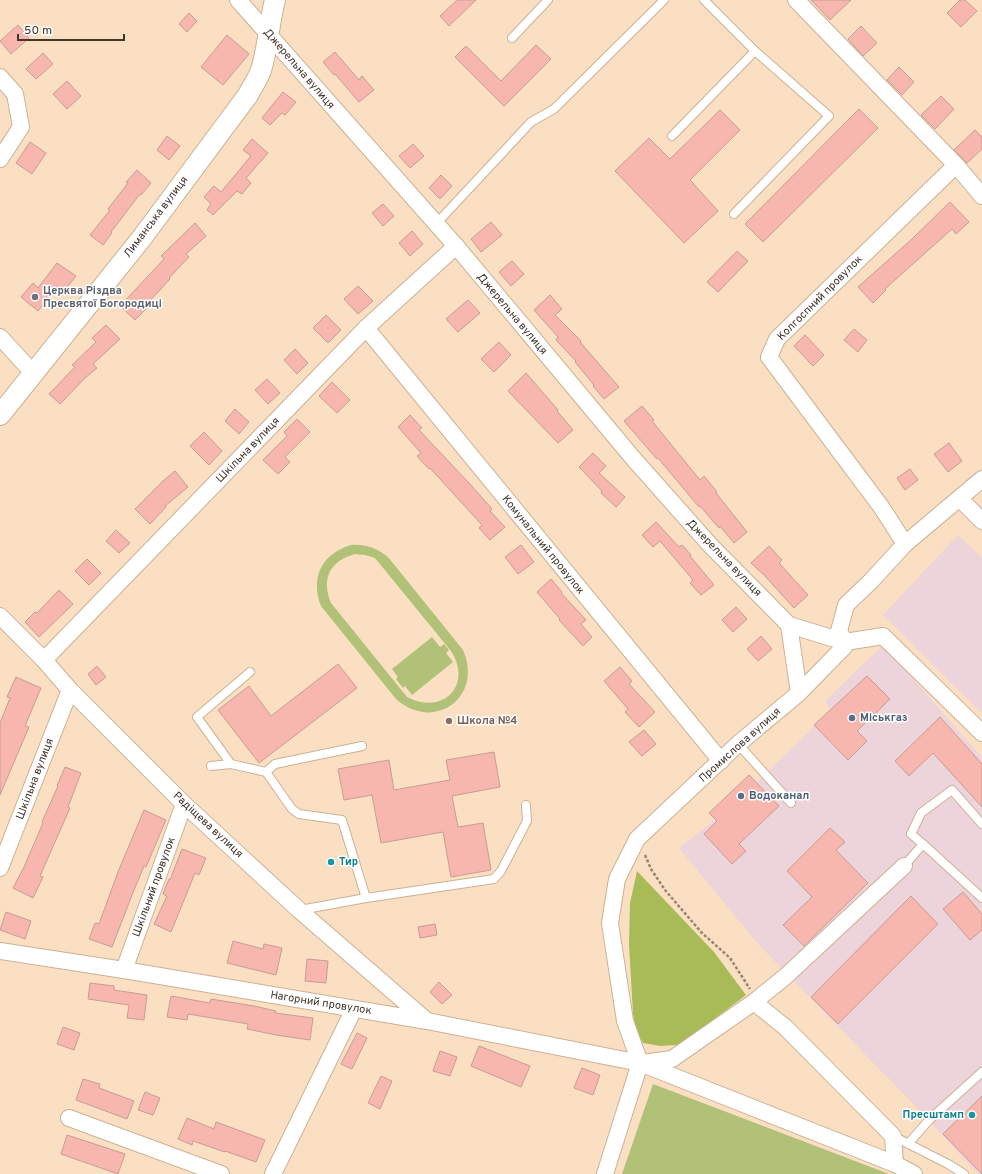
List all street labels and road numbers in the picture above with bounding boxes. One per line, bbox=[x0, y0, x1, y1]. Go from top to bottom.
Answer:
street label: Джерельна вулиця bbox=[260, 26, 338, 112]
street label: Лиманська вулиця bbox=[121, 173, 191, 261]
street label: Колгоспний провулок bbox=[774, 252, 866, 344]
street label: Джерельна вулиця bbox=[474, 270, 550, 358]
street label: Шкільна вулиця bbox=[213, 414, 283, 486]
street label: Комунальний провулок bbox=[499, 493, 587, 597]
street label: Джерельна вулиця bbox=[683, 516, 765, 600]
street label: Промислова вулиця bbox=[696, 705, 784, 785]
street label: Шкільна вулиця bbox=[13, 736, 57, 822]
street label: Радіщева вулиця bbox=[170, 789, 246, 861]
street label: Шкільний провулок bbox=[129, 835, 179, 939]
street label: Нагорний провулок bbox=[269, 988, 373, 1018]

